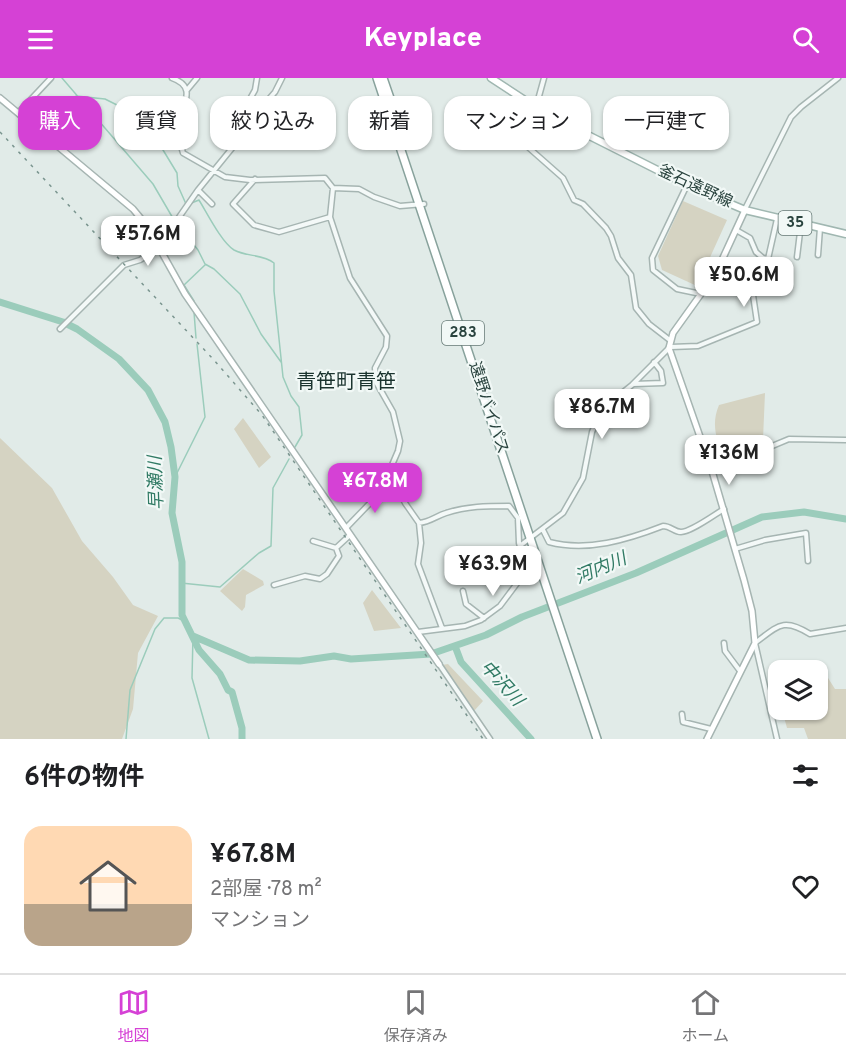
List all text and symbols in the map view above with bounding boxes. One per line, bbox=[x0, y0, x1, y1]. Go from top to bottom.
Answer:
text: Keyplace bbox=[364, 22, 482, 56]
icon: menu bbox=[24, 23, 57, 56]
icon: search bbox=[789, 23, 822, 56]
chip: 購入 bbox=[18, 96, 102, 150]
chip: 賃貸 bbox=[114, 96, 198, 150]
chip: 絞り込み bbox=[210, 96, 336, 150]
chip: 新着 bbox=[348, 96, 432, 150]
chip: マンション bbox=[444, 96, 591, 150]
chip: 一戸建て bbox=[603, 96, 729, 150]
street label: 釜石遠野線 bbox=[655, 161, 735, 213]
road number: 35 bbox=[778, 211, 812, 235]
pin: ¥57.6M bbox=[99, 216, 197, 267]
text: ¥57.6M bbox=[115, 222, 181, 248]
pin: ¥50.6M bbox=[695, 257, 793, 308]
text: ¥50.6M bbox=[709, 263, 779, 289]
road number: 283 bbox=[442, 321, 484, 345]
street label: 遠野バイパス bbox=[464, 359, 512, 457]
district label: 青笹町青笹 bbox=[296, 370, 396, 396]
pin: ¥86.7M bbox=[553, 389, 651, 440]
text: ¥86.7M bbox=[568, 395, 636, 421]
pin: ¥136M bbox=[687, 435, 771, 486]
text: ¥136M bbox=[699, 441, 759, 467]
water label: 早瀬川 bbox=[144, 454, 169, 510]
pin: ¥67.8M bbox=[326, 463, 424, 514]
text: ¥67.8M bbox=[342, 469, 408, 495]
pin: ¥63.9M bbox=[444, 546, 542, 597]
water label: 河内川 bbox=[572, 547, 632, 590]
text: ¥63.9M bbox=[458, 552, 528, 578]
water label: 中沢川 bbox=[474, 656, 529, 713]
map controls bbox=[768, 660, 828, 720]
button: layers bbox=[768, 660, 828, 720]
icon: filters bbox=[789, 759, 822, 792]
text: 6件の物件 bbox=[24, 762, 144, 795]
text: ¥67.8M bbox=[210, 839, 296, 872]
icon: home bbox=[72, 850, 144, 922]
icon: heart bbox=[789, 870, 822, 903]
text: 2部屋 · 78 m² bbox=[210, 877, 322, 903]
text: マンション bbox=[210, 908, 310, 934]
tab: 地図 bbox=[117, 986, 150, 1047]
tab: 保存済み bbox=[384, 986, 448, 1047]
tab: ホーム bbox=[682, 986, 729, 1047]

